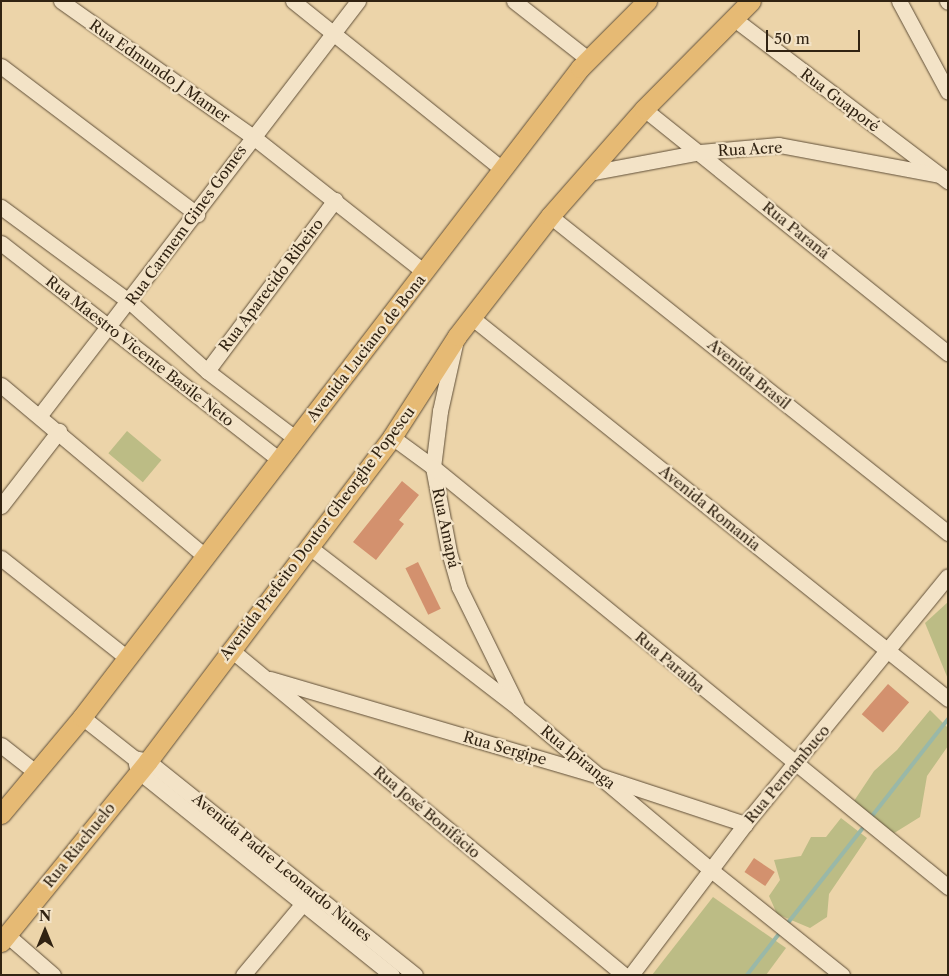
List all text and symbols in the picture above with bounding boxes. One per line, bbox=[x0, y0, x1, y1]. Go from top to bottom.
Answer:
street label: Rua Edmundo J Mamer bbox=[86, 16, 234, 126]
scale bar bbox=[769, 20, 863, 52]
text: 50 m bbox=[774, 29, 810, 48]
street label: Rua Guaporé bbox=[797, 64, 883, 136]
street label: Rua Acre bbox=[717, 138, 783, 160]
street label: Rua Carmem Gines Gomes bbox=[122, 141, 250, 309]
street label: Rua Paraná bbox=[759, 197, 833, 263]
street label: Rua Aparecido Ribeiro bbox=[215, 215, 327, 355]
street label: Avenida Luciano de Bona bbox=[303, 271, 429, 425]
street label: Rua Maestro Vicente Basile Neto bbox=[42, 272, 238, 430]
street label: Avenida Brasil bbox=[704, 335, 794, 413]
street label: Avenida Prefeito Doutor Gheorghe Popescu bbox=[216, 403, 418, 663]
street label: Avenida Romania bbox=[656, 462, 764, 554]
street label: Rua Amapá bbox=[429, 486, 463, 570]
street label: Rua Paraíba bbox=[632, 628, 708, 696]
street label: Rua Ipiranga bbox=[537, 721, 619, 793]
street label: Rua Pernambuco bbox=[741, 721, 833, 827]
street label: Rua Sergipe bbox=[461, 728, 549, 768]
street label: Rua José Bonifácio bbox=[370, 762, 484, 862]
street label: Avenida Padre Leonardo Nunes bbox=[189, 789, 375, 945]
street label: Rua Riachuelo bbox=[39, 799, 119, 891]
north arrow bbox=[20, 906, 70, 956]
text: N bbox=[39, 907, 51, 925]

